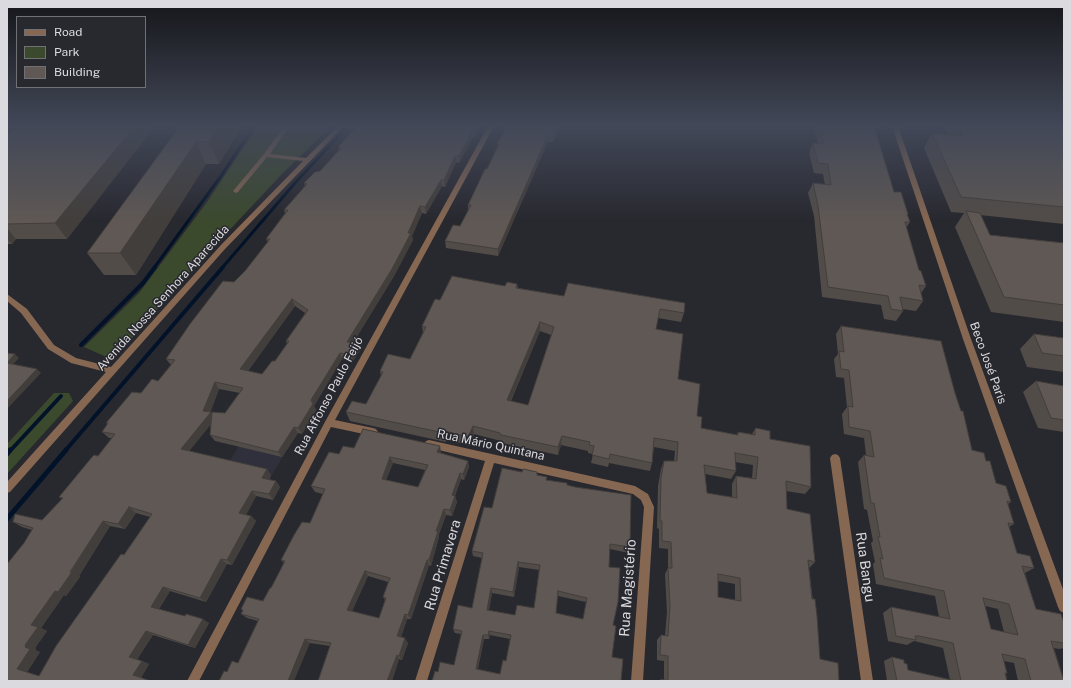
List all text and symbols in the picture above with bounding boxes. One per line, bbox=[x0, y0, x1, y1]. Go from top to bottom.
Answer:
legend bbox=[16, 16, 146, 88]
text: Road bbox=[54, 25, 82, 39]
text: Park bbox=[54, 45, 80, 59]
text: Building bbox=[54, 65, 100, 79]
street label: Avenida Nossa Senhora Aparecida bbox=[94, 222, 232, 374]
street label: Beco José Paris bbox=[967, 320, 1009, 406]
street label: Rua Affonso Paulo Feijó bbox=[292, 334, 366, 458]
street label: Rua Mário Quintana bbox=[436, 427, 546, 463]
street label: Rua Primavera bbox=[421, 518, 465, 612]
street label: Rua Bangu bbox=[852, 531, 878, 603]
street label: Rua Magistério bbox=[616, 539, 640, 637]

